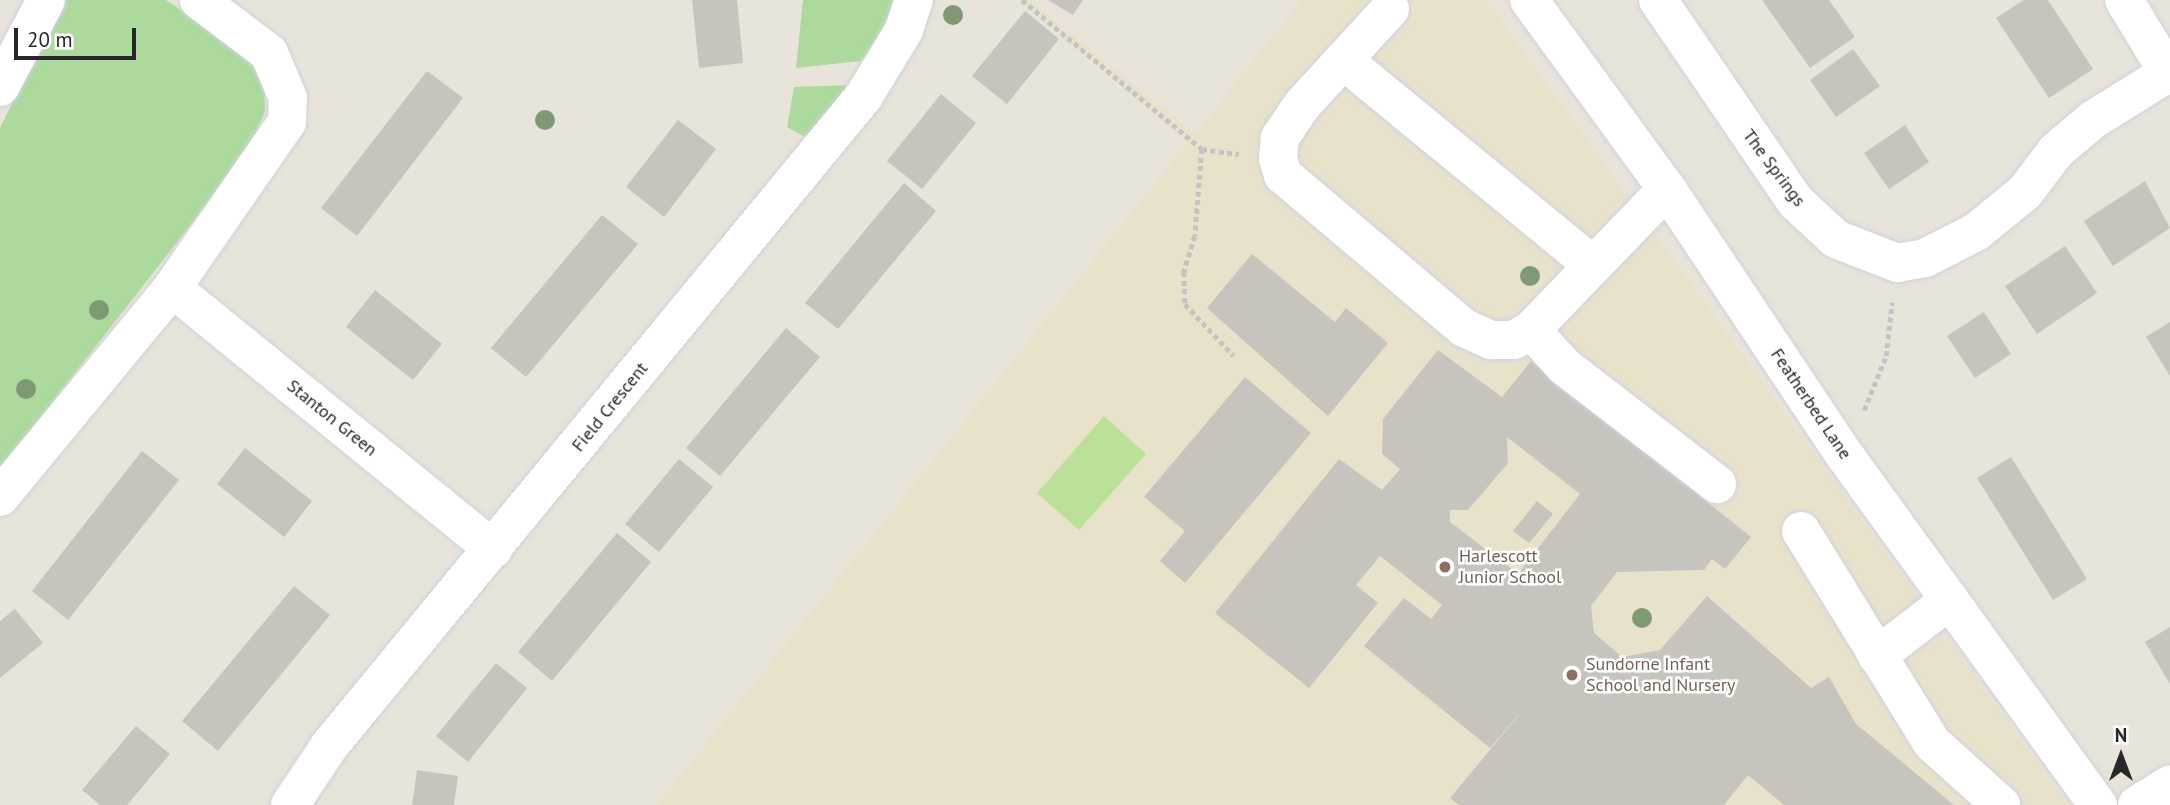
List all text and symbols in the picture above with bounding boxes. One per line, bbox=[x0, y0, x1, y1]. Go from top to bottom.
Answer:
scale bar bbox=[18, 14, 140, 58]
text: 20 m bbox=[27, 26, 73, 53]
street label: The Springs bbox=[1738, 125, 1810, 211]
street label: Featherbed Lane bbox=[1766, 345, 1856, 463]
street label: Field Crescent bbox=[567, 358, 653, 456]
street label: Stanton Green bbox=[283, 375, 381, 461]
place label: Harlescott Junior School bbox=[1459, 546, 1561, 588]
marker: Harlescott Junior School bbox=[1437, 559, 1453, 575]
place label: Sundorne Infant School and Nursery bbox=[1586, 654, 1735, 696]
marker: Sundorne Infant School and Nursery bbox=[1564, 667, 1580, 683]
north arrow bbox=[2086, 721, 2156, 791]
text: N bbox=[2115, 723, 2127, 747]

